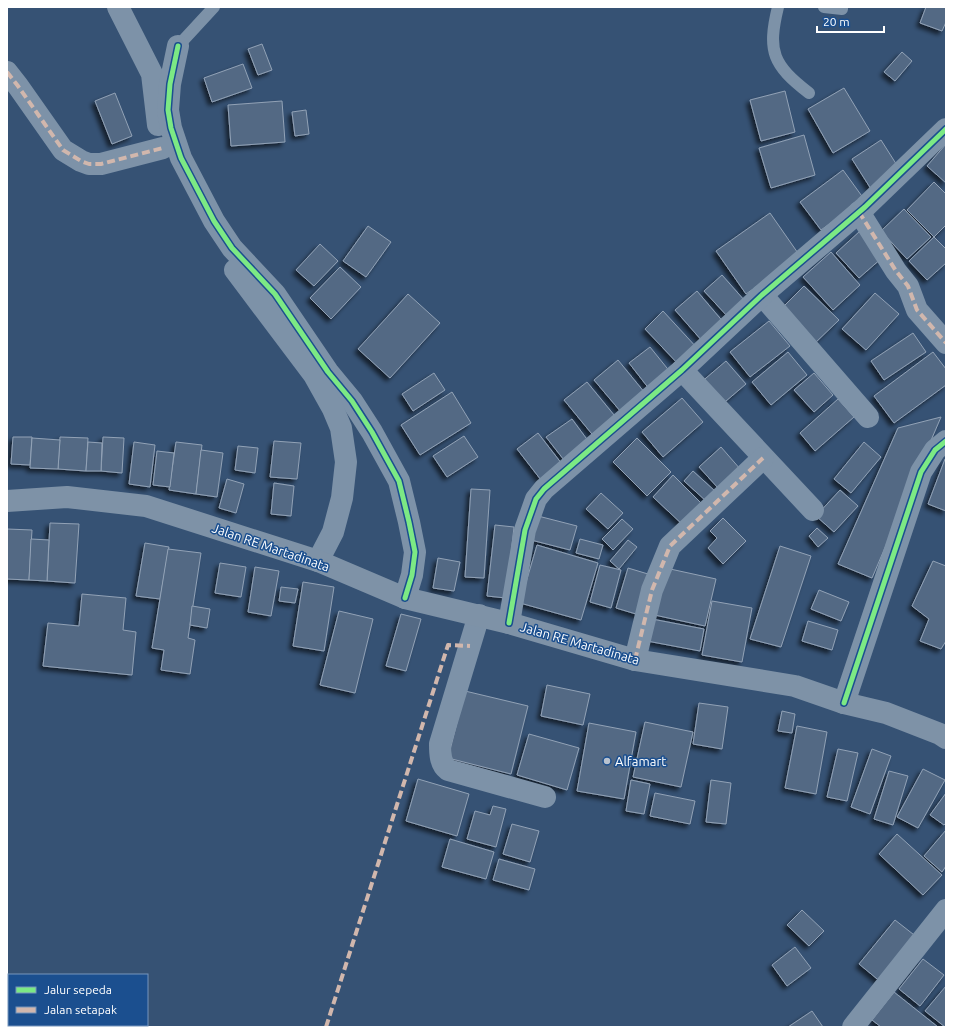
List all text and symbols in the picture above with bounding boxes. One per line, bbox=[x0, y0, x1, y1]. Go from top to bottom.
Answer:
scale bar bbox=[817, 8, 884, 34]
text: 20 m bbox=[823, 15, 850, 28]
street label: Jalan RE Martadinata bbox=[210, 520, 332, 574]
street label: Jalan RE Martadinata bbox=[519, 619, 641, 667]
place label: Alfamart bbox=[615, 754, 666, 768]
marker: Alfamart bbox=[602, 756, 612, 766]
legend bbox=[8, 974, 148, 1026]
text: Jalur sepeda bbox=[44, 983, 112, 996]
text: Jalan setapak bbox=[44, 1003, 117, 1016]

